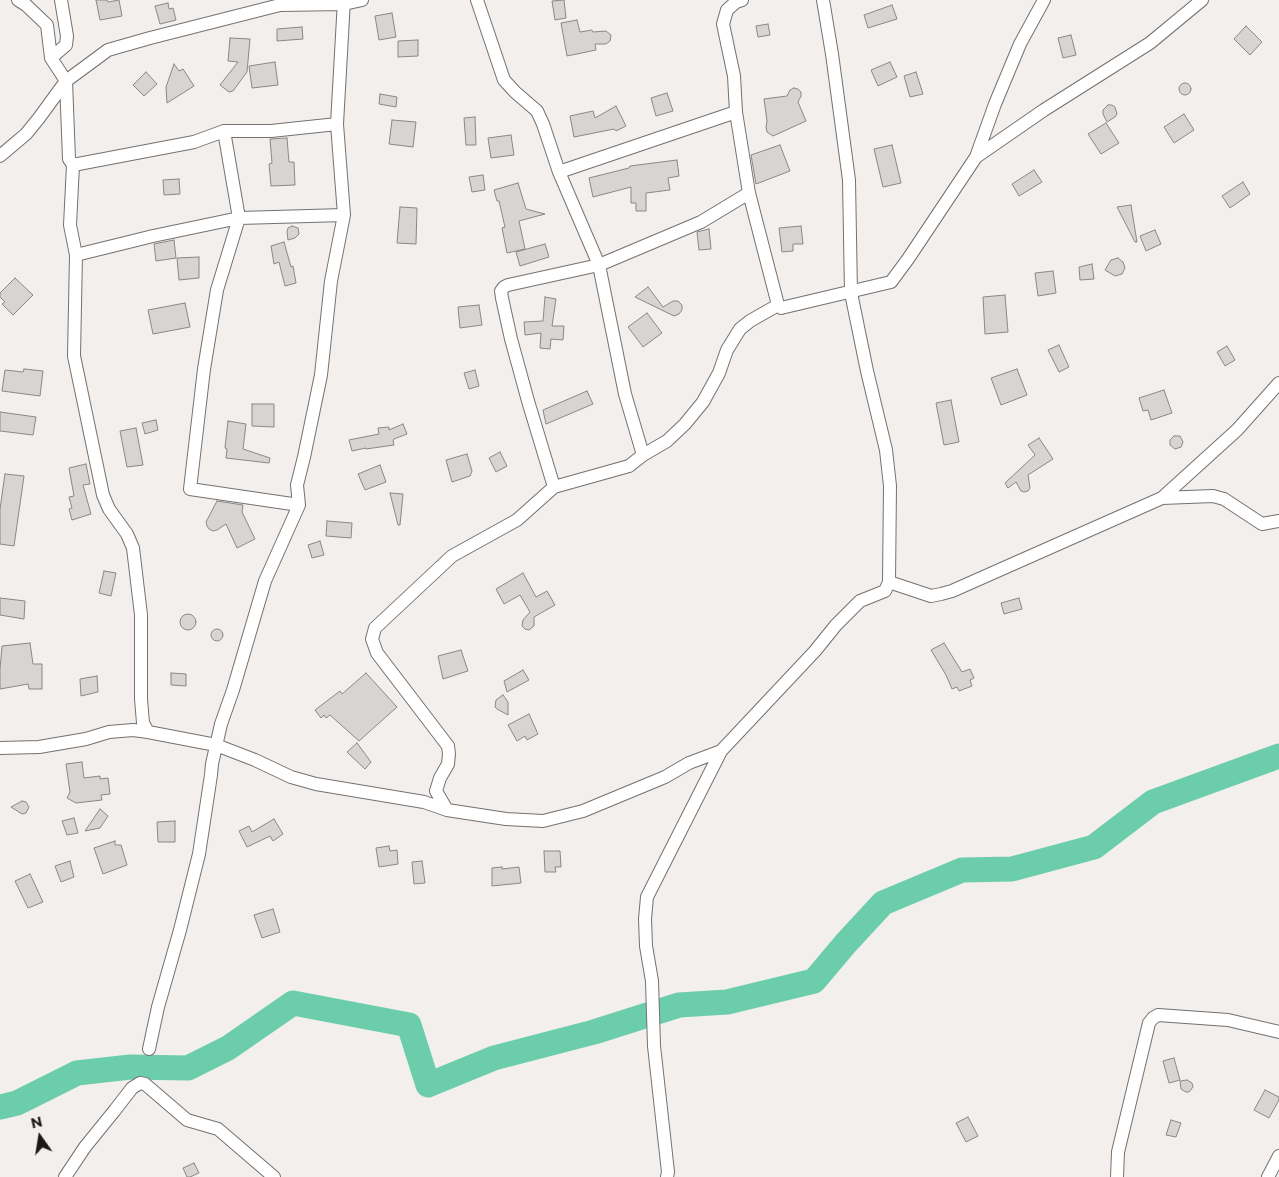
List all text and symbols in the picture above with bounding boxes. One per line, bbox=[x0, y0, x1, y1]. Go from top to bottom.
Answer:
north arrow bbox=[15, 1112, 65, 1162]
text: N bbox=[29, 1112, 44, 1132]

